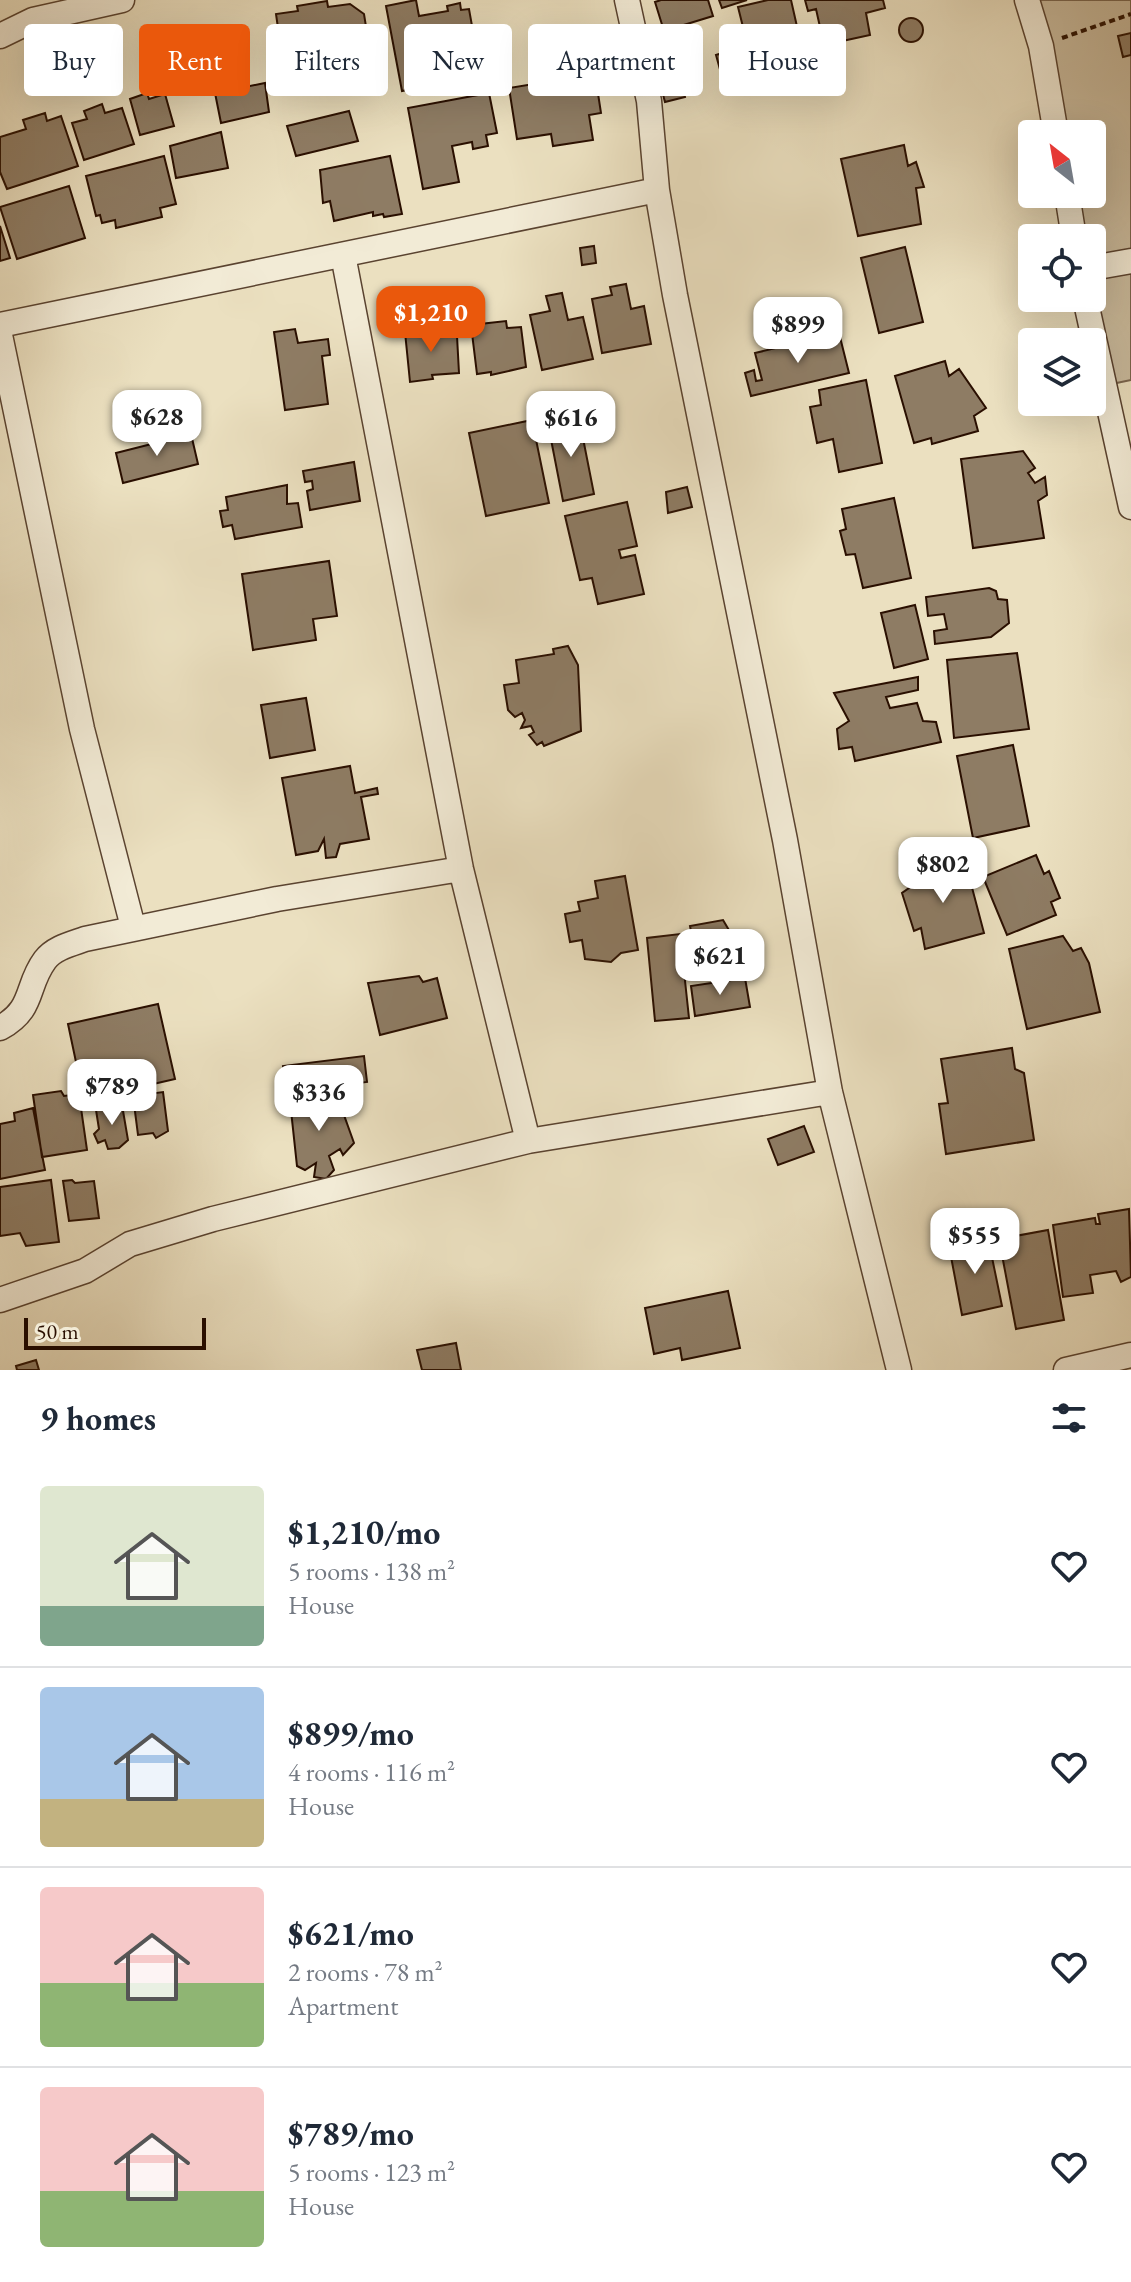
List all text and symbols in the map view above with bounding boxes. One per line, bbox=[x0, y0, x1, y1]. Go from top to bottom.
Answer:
chip: Buy bbox=[24, 24, 123, 96]
chip: Rent bbox=[139, 24, 250, 96]
chip: Filters bbox=[266, 24, 388, 96]
chip: New bbox=[404, 24, 512, 96]
chip: Apartment bbox=[528, 24, 703, 96]
chip: House bbox=[719, 24, 846, 96]
north arrow bbox=[1018, 120, 1106, 208]
map controls bbox=[1018, 120, 1106, 416]
button: locate bbox=[1018, 224, 1106, 312]
pin: $1,210 bbox=[366, 286, 496, 354]
text: $1,210 bbox=[394, 295, 468, 329]
pin: $899 bbox=[751, 297, 845, 365]
text: $899 bbox=[771, 306, 825, 340]
button: layers bbox=[1018, 328, 1106, 416]
pin: $628 bbox=[110, 390, 204, 458]
pin: $616 bbox=[524, 391, 618, 459]
text: $628 bbox=[130, 399, 184, 433]
text: $616 bbox=[544, 400, 598, 434]
pin: $802 bbox=[896, 837, 990, 905]
text: $802 bbox=[916, 846, 970, 880]
pin: $621 bbox=[673, 929, 767, 997]
text: $621 bbox=[693, 938, 747, 972]
pin: $789 bbox=[65, 1059, 159, 1127]
pin: $336 bbox=[272, 1065, 366, 1133]
text: $789 bbox=[85, 1068, 139, 1102]
text: $336 bbox=[292, 1074, 346, 1108]
pin: $555 bbox=[928, 1208, 1022, 1276]
text: $555 bbox=[948, 1217, 1002, 1251]
scale bar bbox=[24, 1314, 206, 1350]
text: 50 m bbox=[36, 1317, 79, 1346]
text: 9 homes bbox=[40, 1396, 156, 1440]
icon: filters bbox=[1047, 1396, 1091, 1440]
text: $1,210/mo bbox=[288, 1510, 440, 1554]
icon: home bbox=[104, 1518, 200, 1614]
icon: heart bbox=[1047, 1544, 1091, 1588]
text: 5 rooms · 138 m² bbox=[288, 1554, 455, 1588]
text: House bbox=[288, 1588, 354, 1622]
text: $899/mo bbox=[288, 1711, 414, 1755]
icon: home bbox=[104, 1719, 200, 1815]
icon: heart bbox=[1047, 1745, 1091, 1789]
text: 4 rooms · 116 m² bbox=[288, 1755, 455, 1789]
text: House bbox=[288, 1789, 354, 1823]
text: $621/mo bbox=[288, 1911, 414, 1955]
icon: home bbox=[104, 1919, 200, 2015]
icon: heart bbox=[1047, 1945, 1091, 1989]
text: 2 rooms · 78 m² bbox=[288, 1955, 443, 1989]
text: Apartment bbox=[288, 1989, 398, 2023]
text: $789/mo bbox=[288, 2111, 414, 2155]
icon: home bbox=[104, 2119, 200, 2215]
icon: heart bbox=[1047, 2145, 1091, 2189]
text: 5 rooms · 123 m² bbox=[288, 2155, 455, 2189]
text: House bbox=[288, 2189, 354, 2223]

